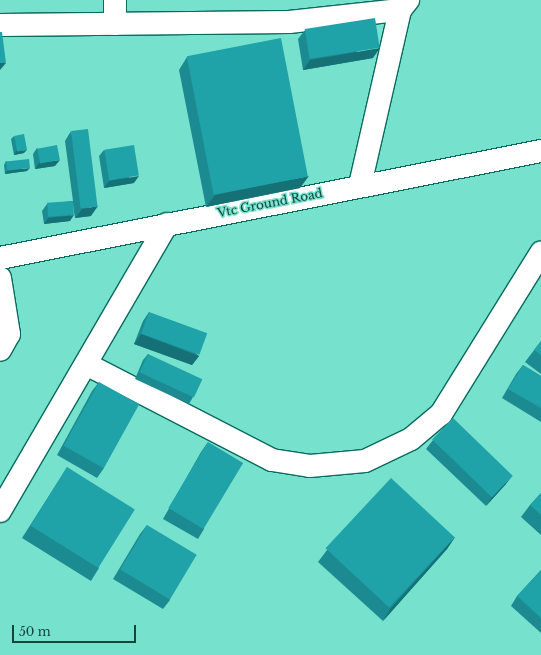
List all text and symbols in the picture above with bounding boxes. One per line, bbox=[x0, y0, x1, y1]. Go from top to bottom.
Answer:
street label: Vtc Ground Road bbox=[216, 186, 324, 220]
scale bar bbox=[14, 617, 138, 643]
text: 50 m bbox=[19, 624, 51, 639]

